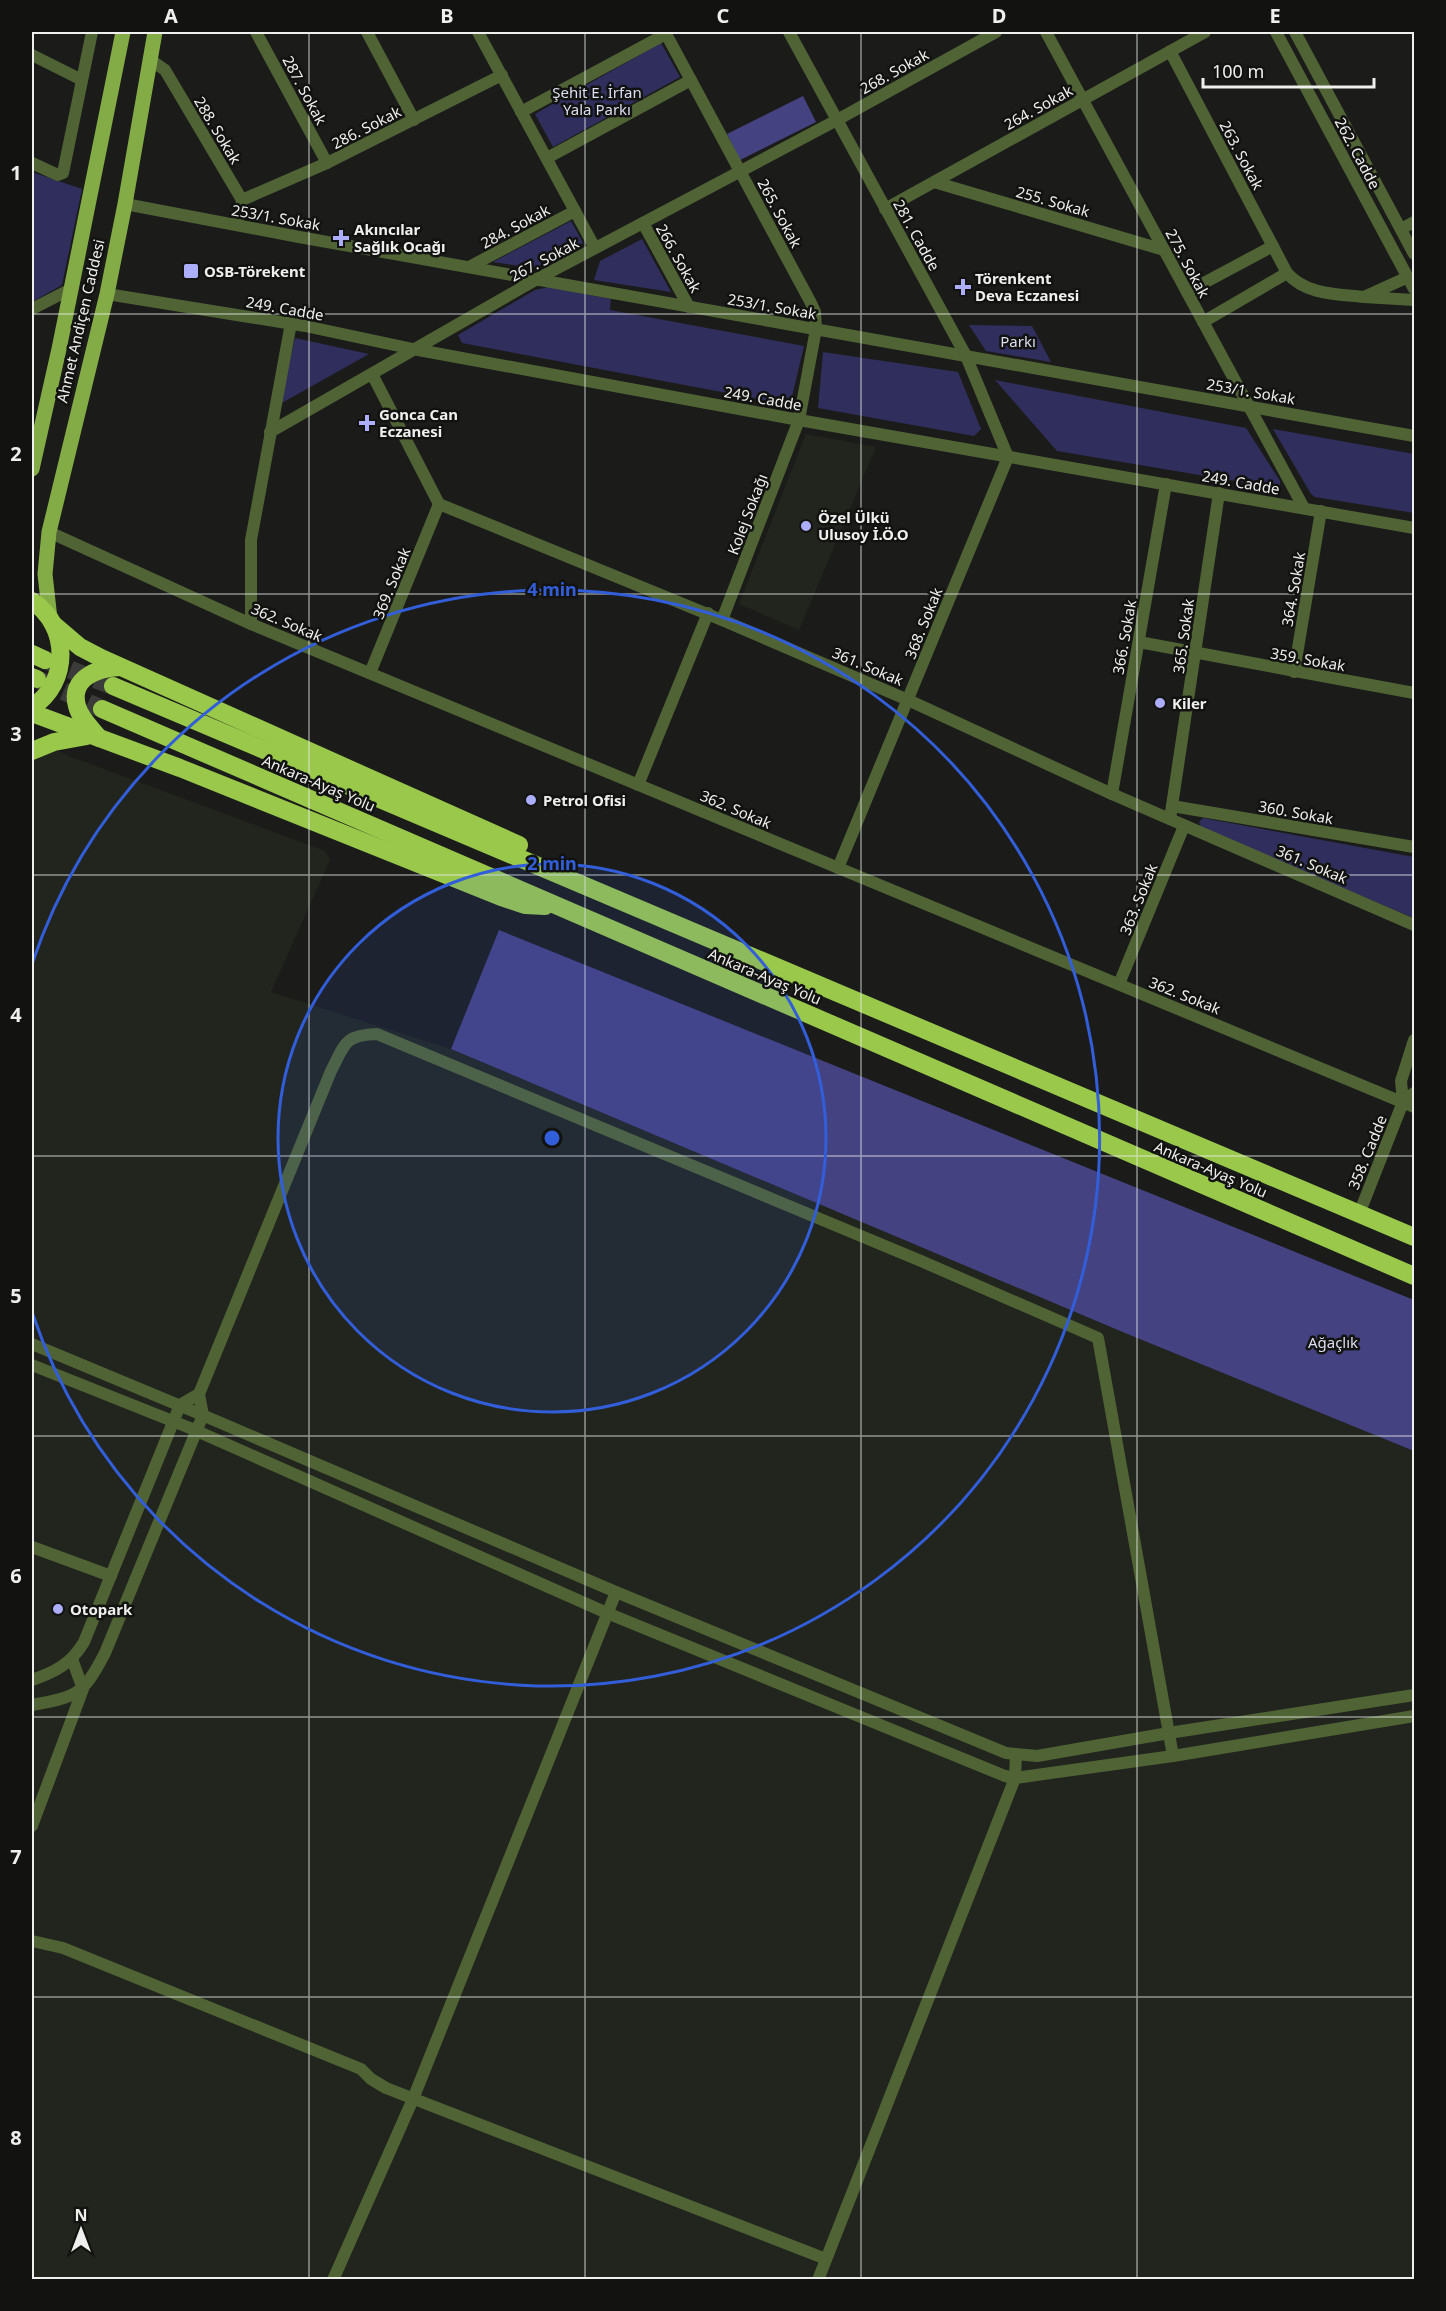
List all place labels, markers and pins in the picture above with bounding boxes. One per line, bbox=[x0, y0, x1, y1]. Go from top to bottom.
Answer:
place label: Akıncılar Sağlık Ocağı bbox=[354, 219, 445, 256]
marker: Akıncılar Sağlık Ocağı bbox=[332, 229, 350, 247]
place label: OSB-Törekent bbox=[204, 261, 306, 281]
marker: OSB-Törekent bbox=[182, 262, 200, 280]
place label: Törenkent Deva Eczanesi bbox=[975, 268, 1079, 305]
marker: Törenkent Deva Eczanesi bbox=[956, 280, 970, 294]
place label: Gonca Can Eczanesi bbox=[379, 404, 458, 441]
marker: Gonca Can Eczanesi bbox=[360, 416, 374, 430]
place label: Özel Ülkü Ulusoy İ.Ö.O bbox=[818, 507, 909, 544]
marker: Özel Ülkü Ulusoy İ.Ö.O bbox=[799, 519, 813, 533]
place label: Kiler bbox=[1172, 693, 1207, 713]
marker: Kiler bbox=[1153, 696, 1167, 710]
place label: Petrol Ofisi bbox=[543, 790, 626, 810]
marker: Petrol Ofisi bbox=[524, 793, 538, 807]
centre of rings bbox=[542, 1128, 562, 1148]
place label: Otopark bbox=[70, 1599, 133, 1619]
marker: Otopark bbox=[51, 1602, 65, 1616]

